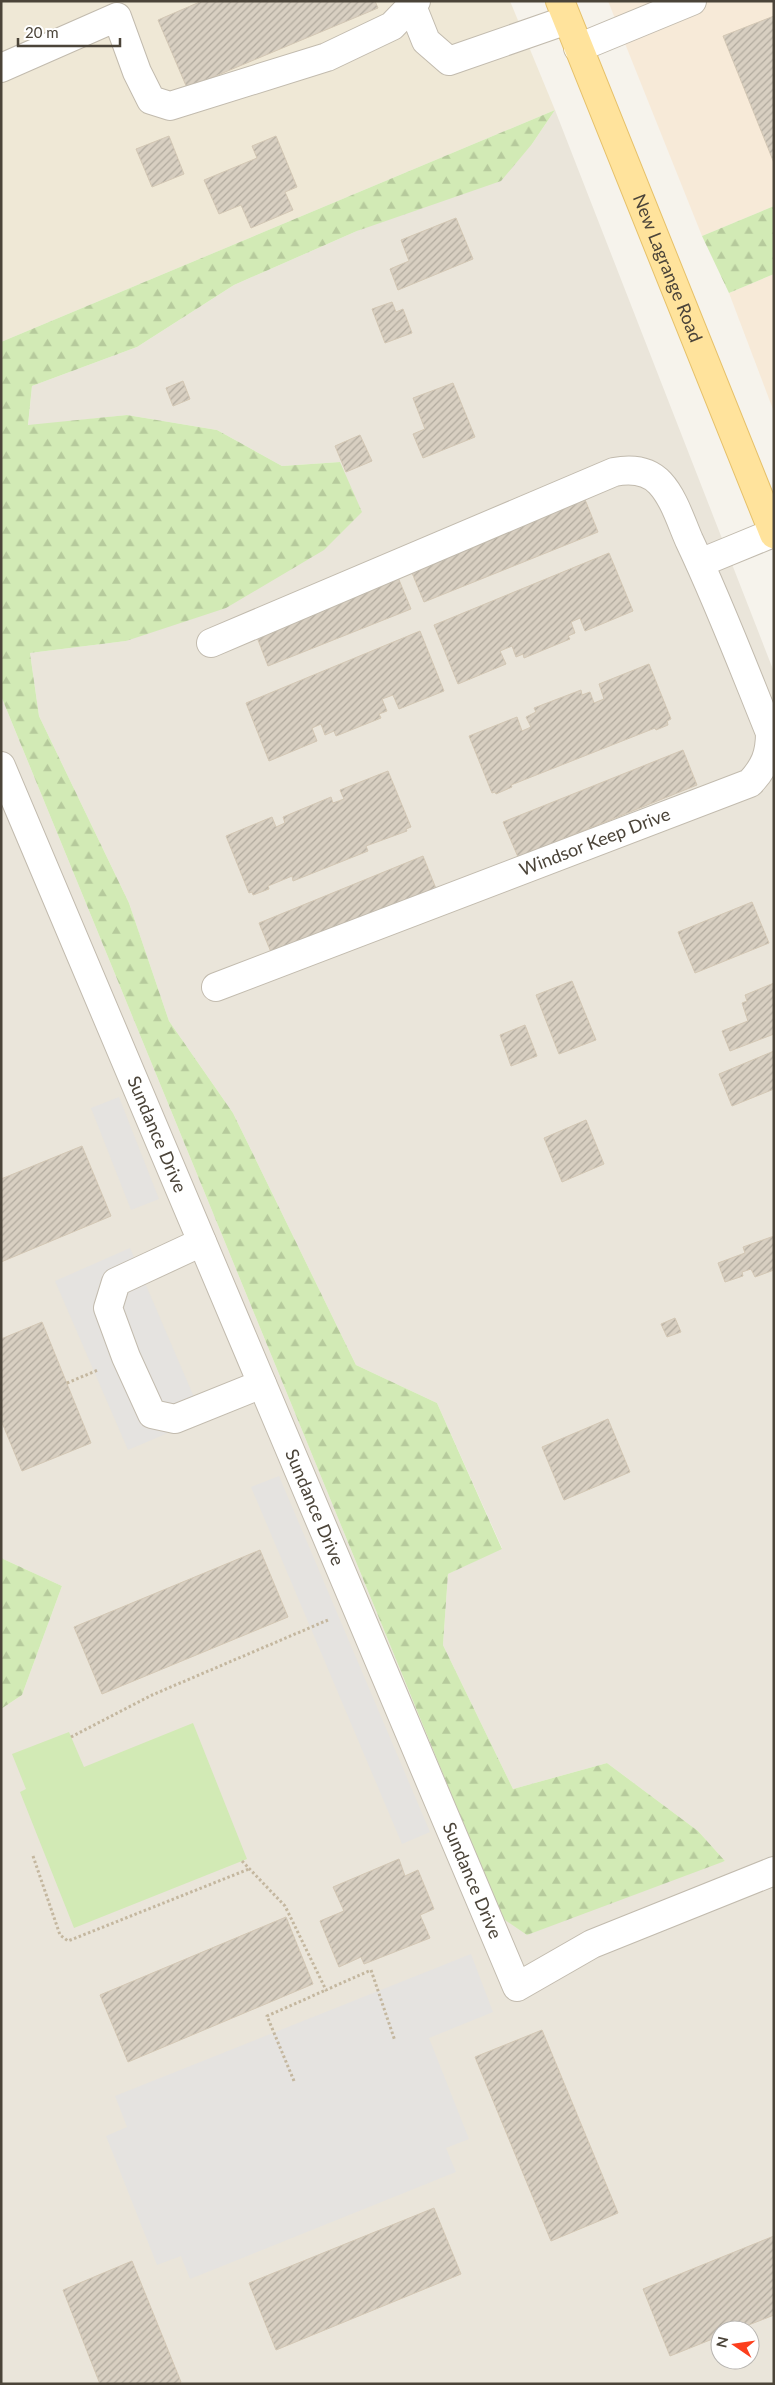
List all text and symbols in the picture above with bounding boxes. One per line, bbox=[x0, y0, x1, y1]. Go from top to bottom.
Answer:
scale bar bbox=[18, 15, 120, 47]
text: 20 m bbox=[25, 23, 59, 41]
street label: New Lagrange Road bbox=[629, 191, 708, 345]
street label: Windsor Keep Drive bbox=[516, 802, 673, 880]
street label: Sundance Drive bbox=[123, 1073, 192, 1196]
street label: Sundance Drive bbox=[281, 1446, 350, 1569]
street label: Sundance Drive bbox=[439, 1819, 507, 1942]
north arrow bbox=[710, 2320, 760, 2370]
text: N bbox=[712, 2335, 731, 2349]

